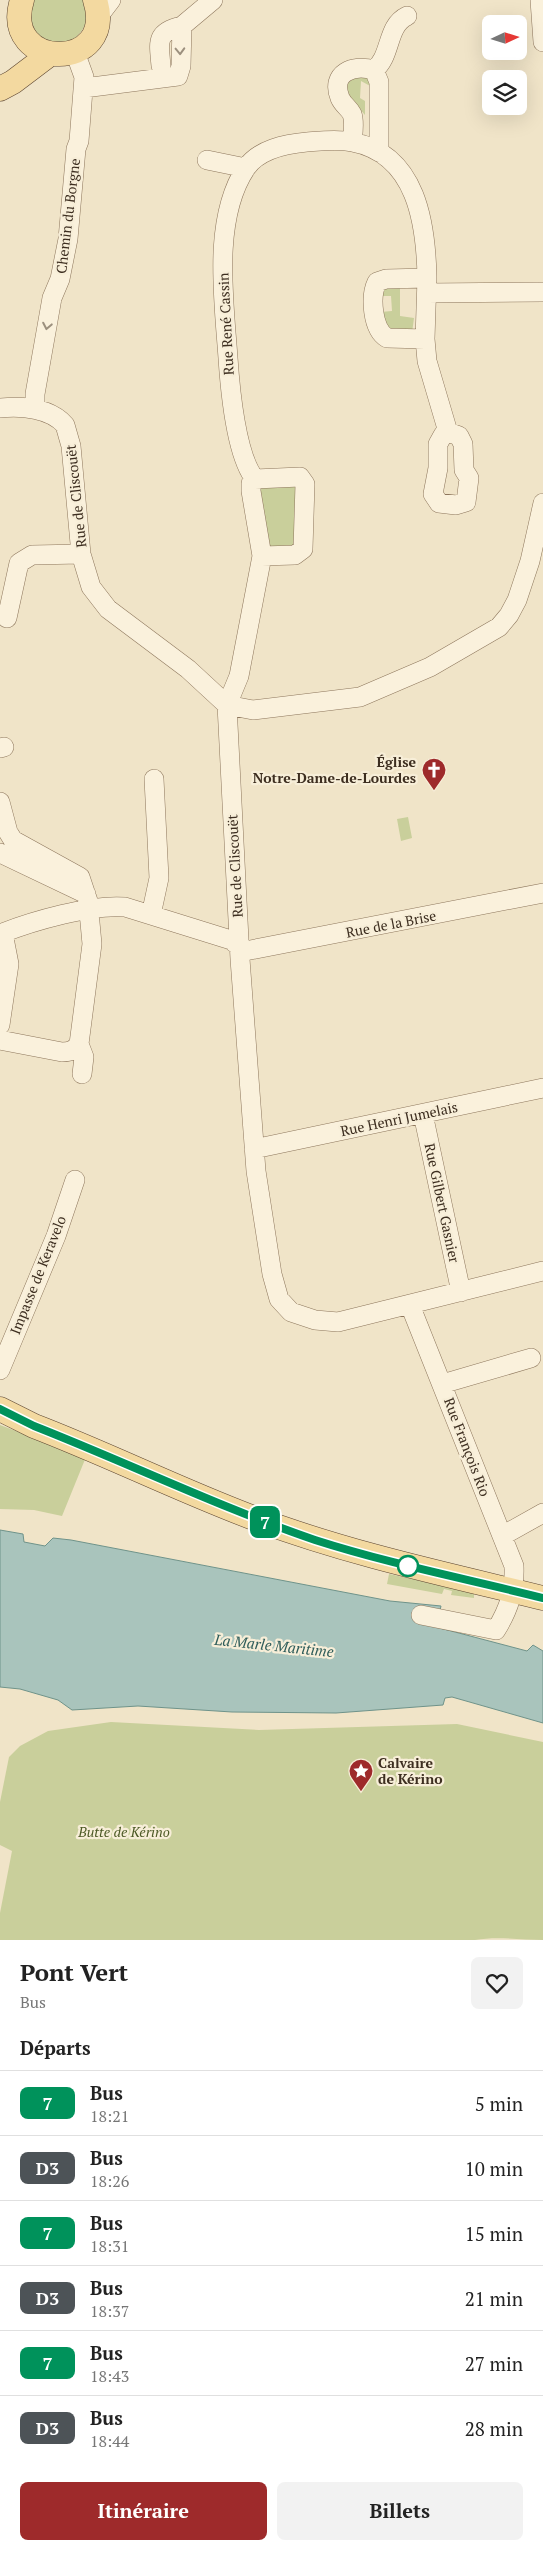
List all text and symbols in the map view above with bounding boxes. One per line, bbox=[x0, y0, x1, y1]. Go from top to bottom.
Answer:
north arrow bbox=[482, 15, 528, 60]
map controls bbox=[482, 15, 527, 115]
one-way arrow bbox=[175, 47, 186, 55]
button: layers bbox=[482, 70, 527, 115]
street label: Chemin du Borgne bbox=[51, 157, 84, 275]
street label: Rue René Cassin bbox=[213, 272, 238, 376]
one-way arrow bbox=[42, 322, 53, 330]
street label: Rue de Cliscouët bbox=[61, 443, 90, 548]
place label: Église Notre-Dame-de-Lourdes bbox=[253, 752, 416, 787]
church icon: Église Notre-Dame-de-Lourdes bbox=[421, 757, 447, 791]
street label: Rue de Cliscouët bbox=[222, 813, 247, 918]
street label: Rue de la Brise bbox=[344, 905, 438, 942]
street label: Rue Henri Jumelais bbox=[339, 1097, 459, 1140]
street label: Rue Gilbert Gasnier bbox=[421, 1141, 465, 1265]
street label: Impasse de Keravelo bbox=[5, 1212, 70, 1337]
street label: Rue François Rio bbox=[440, 1395, 495, 1499]
line badge: 7 bbox=[249, 1506, 281, 1538]
text: 7 bbox=[260, 1510, 270, 1534]
unlabelled marker bbox=[397, 1555, 419, 1577]
water label: La Marle Maritime bbox=[212, 1629, 335, 1661]
place label: Calvaire de Kérino bbox=[378, 1753, 443, 1788]
place icon: Calvaire de Kérino bbox=[348, 1758, 374, 1792]
park label: Butte de Kérino bbox=[77, 1822, 170, 1841]
text: Pont Vert bbox=[20, 1956, 128, 1988]
button: heart bbox=[471, 1957, 523, 2009]
text: Bus bbox=[20, 1991, 46, 2013]
text: Départs bbox=[20, 2035, 91, 2060]
text: Bus bbox=[90, 2080, 123, 2105]
text: 7 bbox=[42, 2091, 53, 2115]
text: 5 min bbox=[475, 2091, 523, 2116]
text: 18:21 bbox=[90, 2105, 129, 2127]
text: Bus bbox=[90, 2145, 123, 2170]
text: D3 bbox=[36, 2156, 59, 2180]
text: 10 min bbox=[465, 2156, 523, 2181]
text: 18:26 bbox=[90, 2170, 129, 2192]
text: Bus bbox=[90, 2210, 123, 2235]
text: 7 bbox=[42, 2221, 53, 2245]
text: 15 min bbox=[465, 2221, 523, 2246]
text: 18:31 bbox=[90, 2235, 129, 2257]
text: Bus bbox=[90, 2275, 123, 2300]
text: D3 bbox=[36, 2286, 59, 2310]
text: 21 min bbox=[465, 2286, 523, 2311]
text: 18:37 bbox=[90, 2300, 129, 2322]
text: Bus bbox=[90, 2340, 123, 2365]
text: 7 bbox=[42, 2351, 53, 2375]
text: 27 min bbox=[465, 2351, 523, 2376]
text: 18:43 bbox=[90, 2365, 129, 2387]
text: Bus bbox=[90, 2405, 123, 2430]
text: D3 bbox=[36, 2416, 59, 2440]
text: 28 min bbox=[465, 2416, 523, 2441]
text: 18:44 bbox=[90, 2430, 129, 2452]
button: Itinéraire bbox=[20, 2482, 267, 2540]
button: Billets bbox=[277, 2482, 523, 2540]

